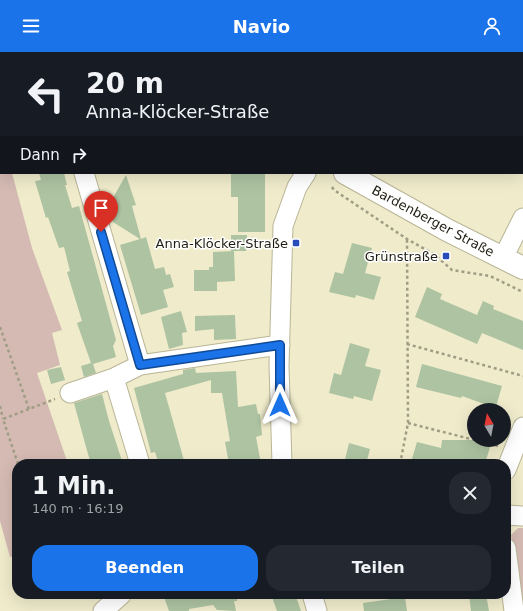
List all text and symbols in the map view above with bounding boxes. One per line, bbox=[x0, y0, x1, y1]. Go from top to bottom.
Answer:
icon: menu bbox=[20, 15, 42, 37]
icon: person bbox=[481, 15, 503, 37]
text: Navio bbox=[233, 16, 290, 37]
text: 20 m bbox=[86, 67, 164, 100]
icon: left bbox=[20, 68, 72, 120]
text: Anna-Klöcker-Straße bbox=[86, 101, 269, 122]
icon: right bbox=[68, 144, 90, 166]
text: Dann bbox=[20, 146, 60, 164]
street label: Bardenberger Straße bbox=[369, 182, 497, 260]
pin bbox=[84, 191, 118, 232]
icon: arrive bbox=[90, 197, 112, 219]
place label: Anna-Klöcker-Straße bbox=[156, 236, 288, 251]
marker: Anna-Klöcker-Straße bbox=[291, 238, 301, 248]
place label: Grünstraße bbox=[365, 249, 438, 264]
marker: Grünstraße bbox=[441, 251, 451, 261]
position arrow bbox=[259, 384, 301, 426]
north arrow bbox=[467, 403, 511, 447]
map controls bbox=[467, 403, 511, 447]
text: 1 Min. bbox=[32, 472, 115, 500]
button: close bbox=[449, 472, 491, 514]
text: 140 m · 16:19 bbox=[32, 501, 123, 516]
button: Beenden bbox=[32, 545, 258, 591]
button: Teilen bbox=[266, 545, 491, 591]

